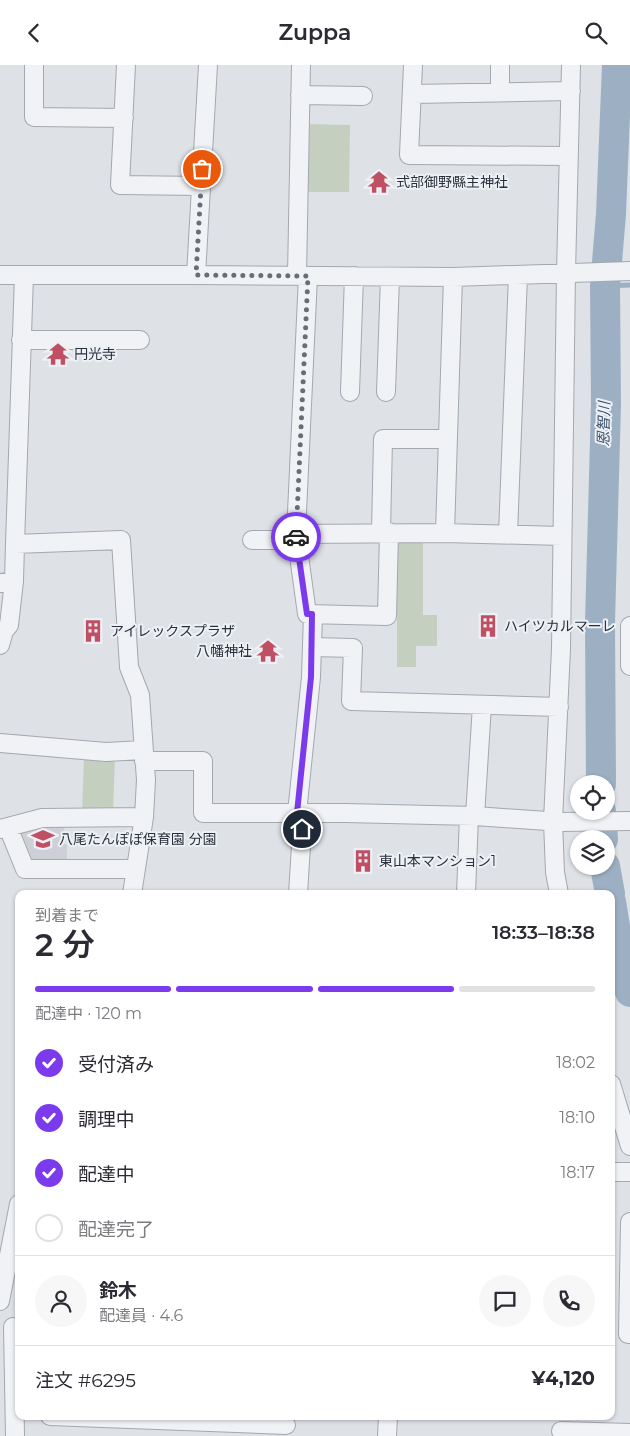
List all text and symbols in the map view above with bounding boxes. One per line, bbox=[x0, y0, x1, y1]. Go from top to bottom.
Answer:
icon: back bbox=[20, 19, 48, 47]
text: Zuppa bbox=[279, 19, 351, 46]
icon: search bbox=[582, 19, 610, 47]
pin bbox=[181, 148, 223, 190]
icon: bag bbox=[188, 155, 216, 183]
temple icon: 式部御野縣主神社 bbox=[366, 169, 392, 195]
place label: 式部御野縣主神社 bbox=[396, 173, 508, 191]
temple icon: 円光寺 bbox=[45, 341, 71, 367]
place label: 円光寺 bbox=[74, 345, 116, 363]
water label: 恩智川 bbox=[594, 399, 613, 447]
courier bbox=[271, 512, 321, 562]
icon: car bbox=[282, 523, 310, 551]
building icon: ハイツカルマーレ bbox=[475, 613, 501, 639]
place label: ハイツカルマーレ bbox=[504, 617, 616, 635]
building icon: アイレックスプラザ bbox=[80, 618, 106, 644]
place label: アイレックスプラザ bbox=[110, 622, 235, 640]
temple icon: 八幡神社 bbox=[255, 638, 281, 664]
place label: 八幡神社 bbox=[196, 642, 252, 660]
map controls bbox=[570, 775, 615, 875]
button: locate bbox=[570, 775, 615, 820]
pin bbox=[281, 808, 323, 850]
icon: home bbox=[288, 815, 316, 843]
school or university icon: 八尾たんぽぽ保育園 分園 bbox=[30, 826, 56, 852]
place label: 八尾たんぽぽ保育園 分園 bbox=[59, 830, 217, 848]
button: layers bbox=[570, 830, 615, 875]
building icon: 東山本マンション1 bbox=[350, 848, 376, 874]
place label: 東山本マンション1 bbox=[379, 852, 496, 870]
text: 到着まで bbox=[35, 906, 99, 925]
text: 18:33–18:38 bbox=[492, 921, 595, 944]
text: 2 分 bbox=[35, 925, 94, 964]
text: 配達中 · 120 m bbox=[35, 1004, 142, 1023]
icon: check bbox=[35, 1049, 63, 1077]
text: 受付済み bbox=[78, 1053, 154, 1076]
text: 18:02 bbox=[556, 1053, 595, 1072]
icon: check bbox=[35, 1104, 63, 1132]
text: 調理中 bbox=[78, 1108, 135, 1131]
text: 18:10 bbox=[559, 1108, 595, 1127]
icon: check bbox=[35, 1159, 63, 1187]
text: 配達中 bbox=[78, 1163, 135, 1186]
text: 18:17 bbox=[560, 1163, 595, 1182]
text: 配達完了 bbox=[78, 1218, 154, 1241]
button: person bbox=[35, 1275, 87, 1327]
button: chat bbox=[479, 1275, 531, 1327]
button: phone bbox=[543, 1275, 595, 1327]
text: 鈴木 bbox=[99, 1279, 137, 1302]
text: 配達員 · 4.6 bbox=[99, 1306, 183, 1325]
text: ¥4,120 bbox=[532, 1367, 595, 1390]
text: 注文 #6295 bbox=[35, 1369, 136, 1392]

